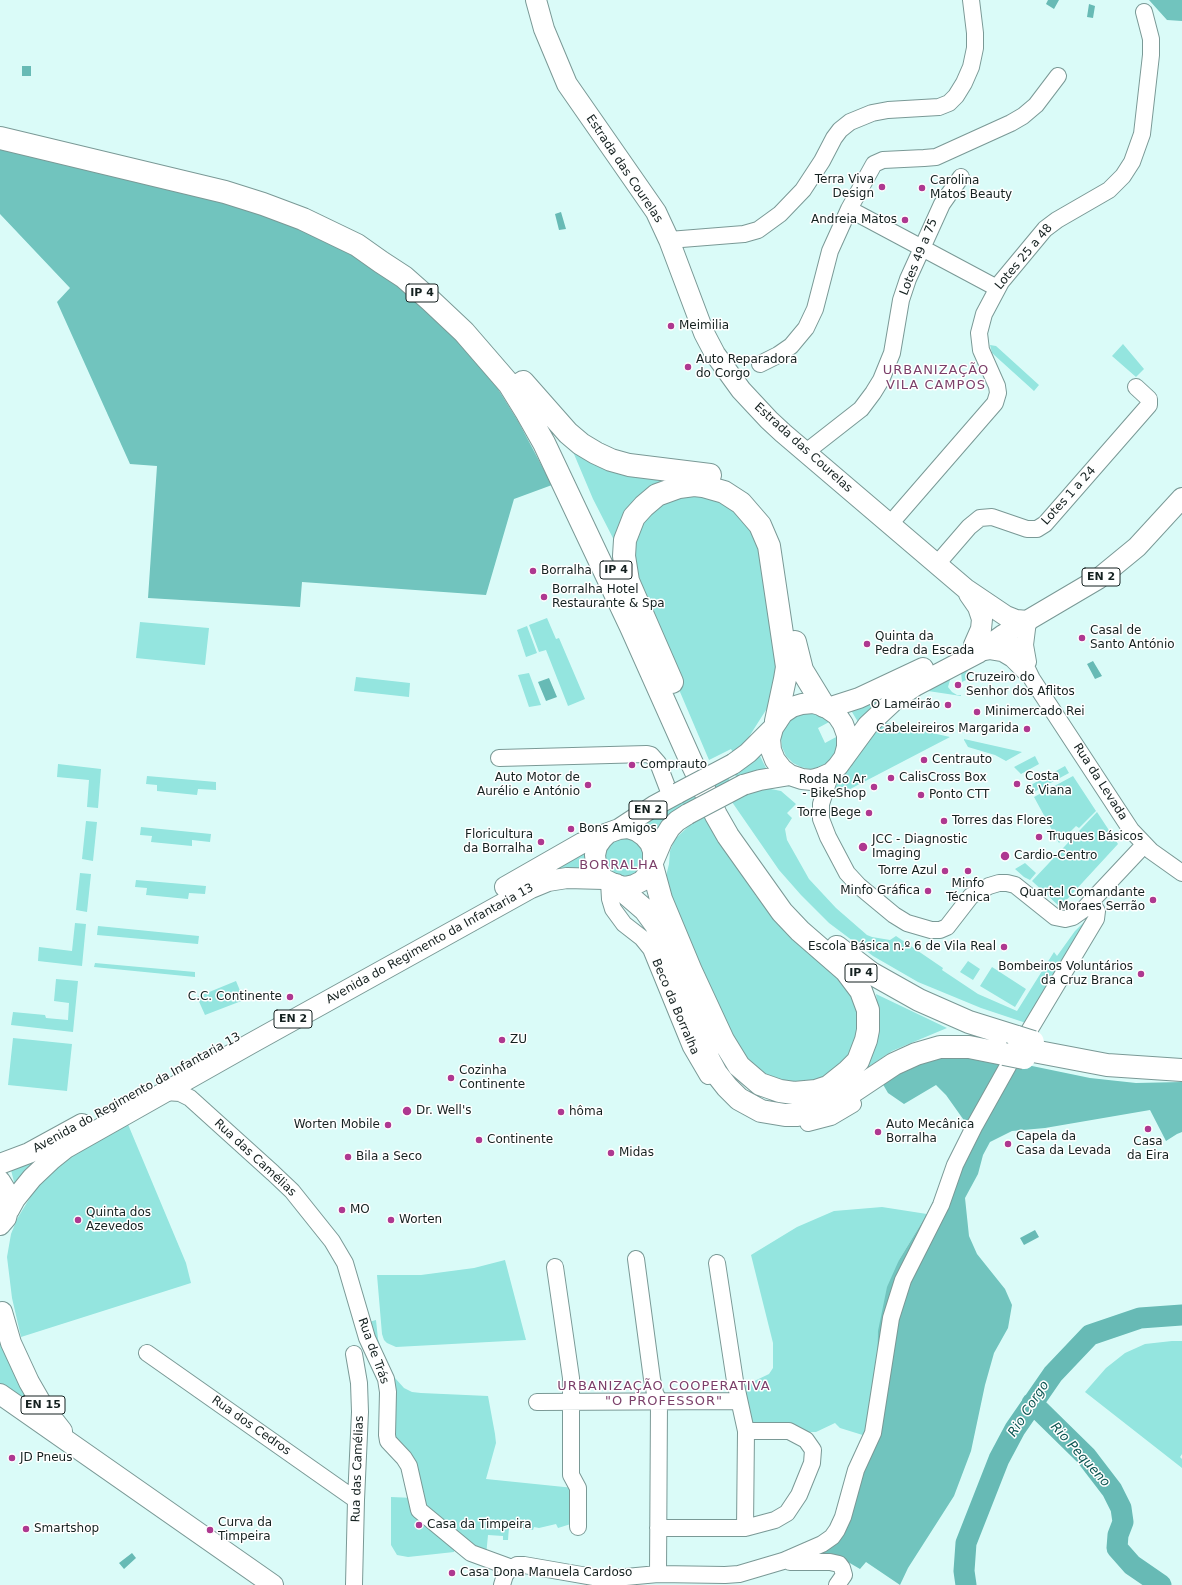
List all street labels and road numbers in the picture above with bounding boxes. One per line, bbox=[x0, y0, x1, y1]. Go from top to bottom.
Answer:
street label: Estrada das Courelas bbox=[583, 112, 665, 226]
street label: Lotes 49 a 75 bbox=[897, 217, 941, 297]
street label: Lotes 25 a 48 bbox=[992, 221, 1056, 293]
road number: IP 4 bbox=[406, 284, 438, 302]
street label: Estrada das Courelas bbox=[751, 400, 855, 496]
street label: Lotes 1 a 24 bbox=[1039, 464, 1099, 528]
road number: IP 4 bbox=[600, 561, 632, 579]
road number: EN 2 bbox=[1082, 568, 1120, 586]
street label: Rua da Levada bbox=[1070, 741, 1130, 823]
road number: EN 2 bbox=[629, 801, 667, 819]
street label: Avenida do Regimento da Infantaria 13 bbox=[324, 881, 536, 1007]
street label: Beco da Borralha bbox=[648, 957, 702, 1057]
road number: IP 4 bbox=[845, 964, 877, 982]
road number: EN 2 bbox=[274, 1010, 312, 1028]
street label: Avenida do Regimento da Infantaria 13 bbox=[31, 1030, 243, 1156]
street label: Rua das Camélias bbox=[211, 1116, 299, 1200]
street label: Rua de Trás bbox=[354, 1316, 392, 1386]
street label: Rua dos Cedros bbox=[209, 1393, 293, 1459]
road number: EN 15 bbox=[21, 1396, 65, 1414]
street label: Rua das Camélias bbox=[349, 1415, 367, 1523]

